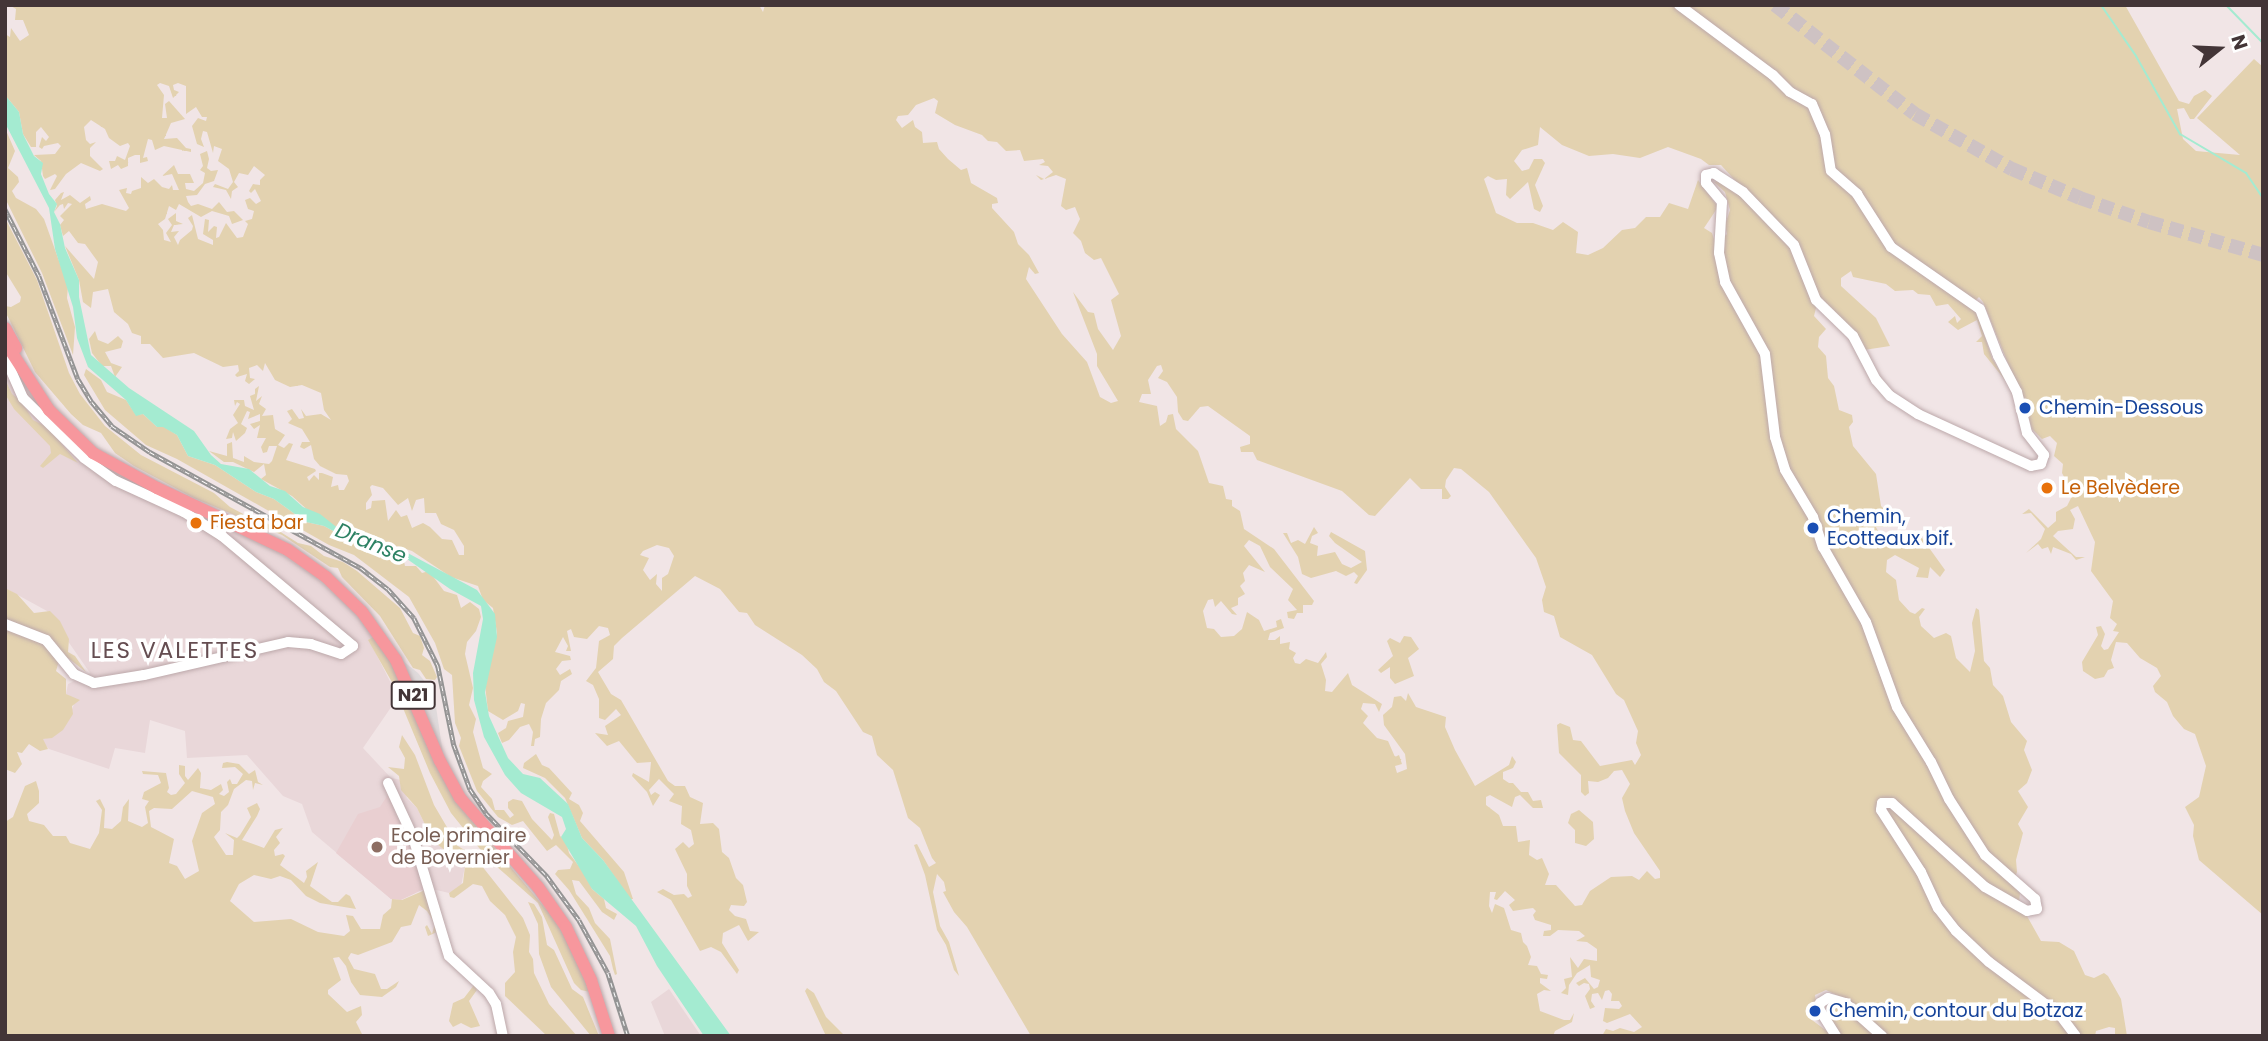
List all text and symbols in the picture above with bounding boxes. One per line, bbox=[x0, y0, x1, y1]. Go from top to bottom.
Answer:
north arrow bbox=[2184, 14, 2254, 84]
text: N bbox=[2224, 31, 2254, 53]
place label: Chemin-Dessous bbox=[2039, 397, 2204, 419]
marker: Chemin-Dessous bbox=[2017, 400, 2033, 416]
place label: Le Belvèdere bbox=[2061, 477, 2180, 499]
marker: Le Belvèdere bbox=[2039, 480, 2055, 496]
place label: Chemin, Ecotteaux bif. bbox=[1827, 506, 1953, 550]
place label: Fiesta bar bbox=[210, 512, 304, 534]
marker: Fiesta bar bbox=[188, 515, 204, 531]
water label: Dranse bbox=[332, 517, 410, 569]
marker: Chemin, Ecotteaux bif. bbox=[1805, 520, 1821, 536]
district label: LES VALETTES bbox=[92, 636, 258, 664]
road number: N21 bbox=[390, 680, 436, 710]
place label: Ecole primaire de Bovernier bbox=[391, 825, 527, 869]
marker: Ecole primaire de Bovernier bbox=[369, 839, 385, 855]
place label: Chemin, contour du Botzaz bbox=[1829, 1000, 2083, 1022]
marker: Chemin, contour du Botzaz bbox=[1807, 1003, 1823, 1019]

